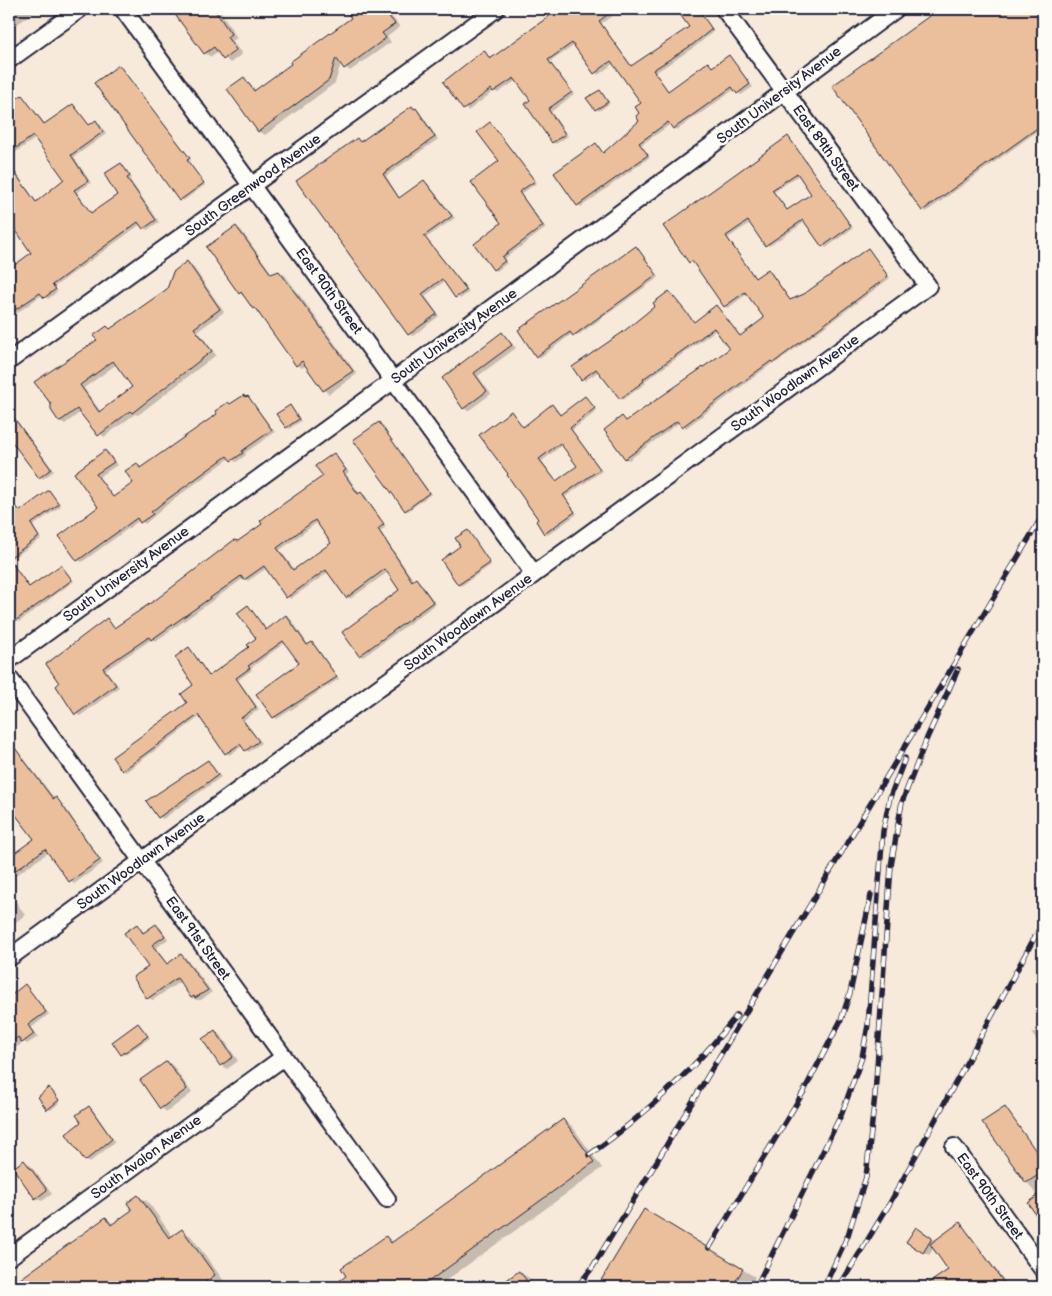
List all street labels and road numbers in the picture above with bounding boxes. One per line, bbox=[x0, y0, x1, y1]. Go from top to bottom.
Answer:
street label: South University Avenue bbox=[713, 43, 845, 147]
street label: East 89th Street bbox=[789, 102, 863, 195]
street label: South Greenwood Avenue bbox=[182, 130, 324, 240]
street label: East 90th Street bbox=[292, 245, 366, 338]
street label: South University Avenue bbox=[388, 285, 520, 387]
street label: South Woodlawn Avenue bbox=[728, 331, 862, 435]
street label: South University Avenue bbox=[60, 523, 192, 625]
street label: South Woodlawn Avenue bbox=[401, 570, 535, 674]
street label: South Woodlawn Avenue bbox=[74, 809, 208, 913]
street label: East 91st Street bbox=[162, 893, 234, 984]
street label: South Avalon Avenue bbox=[88, 1111, 204, 1203]
street label: East 90th Street bbox=[953, 1150, 1027, 1243]

